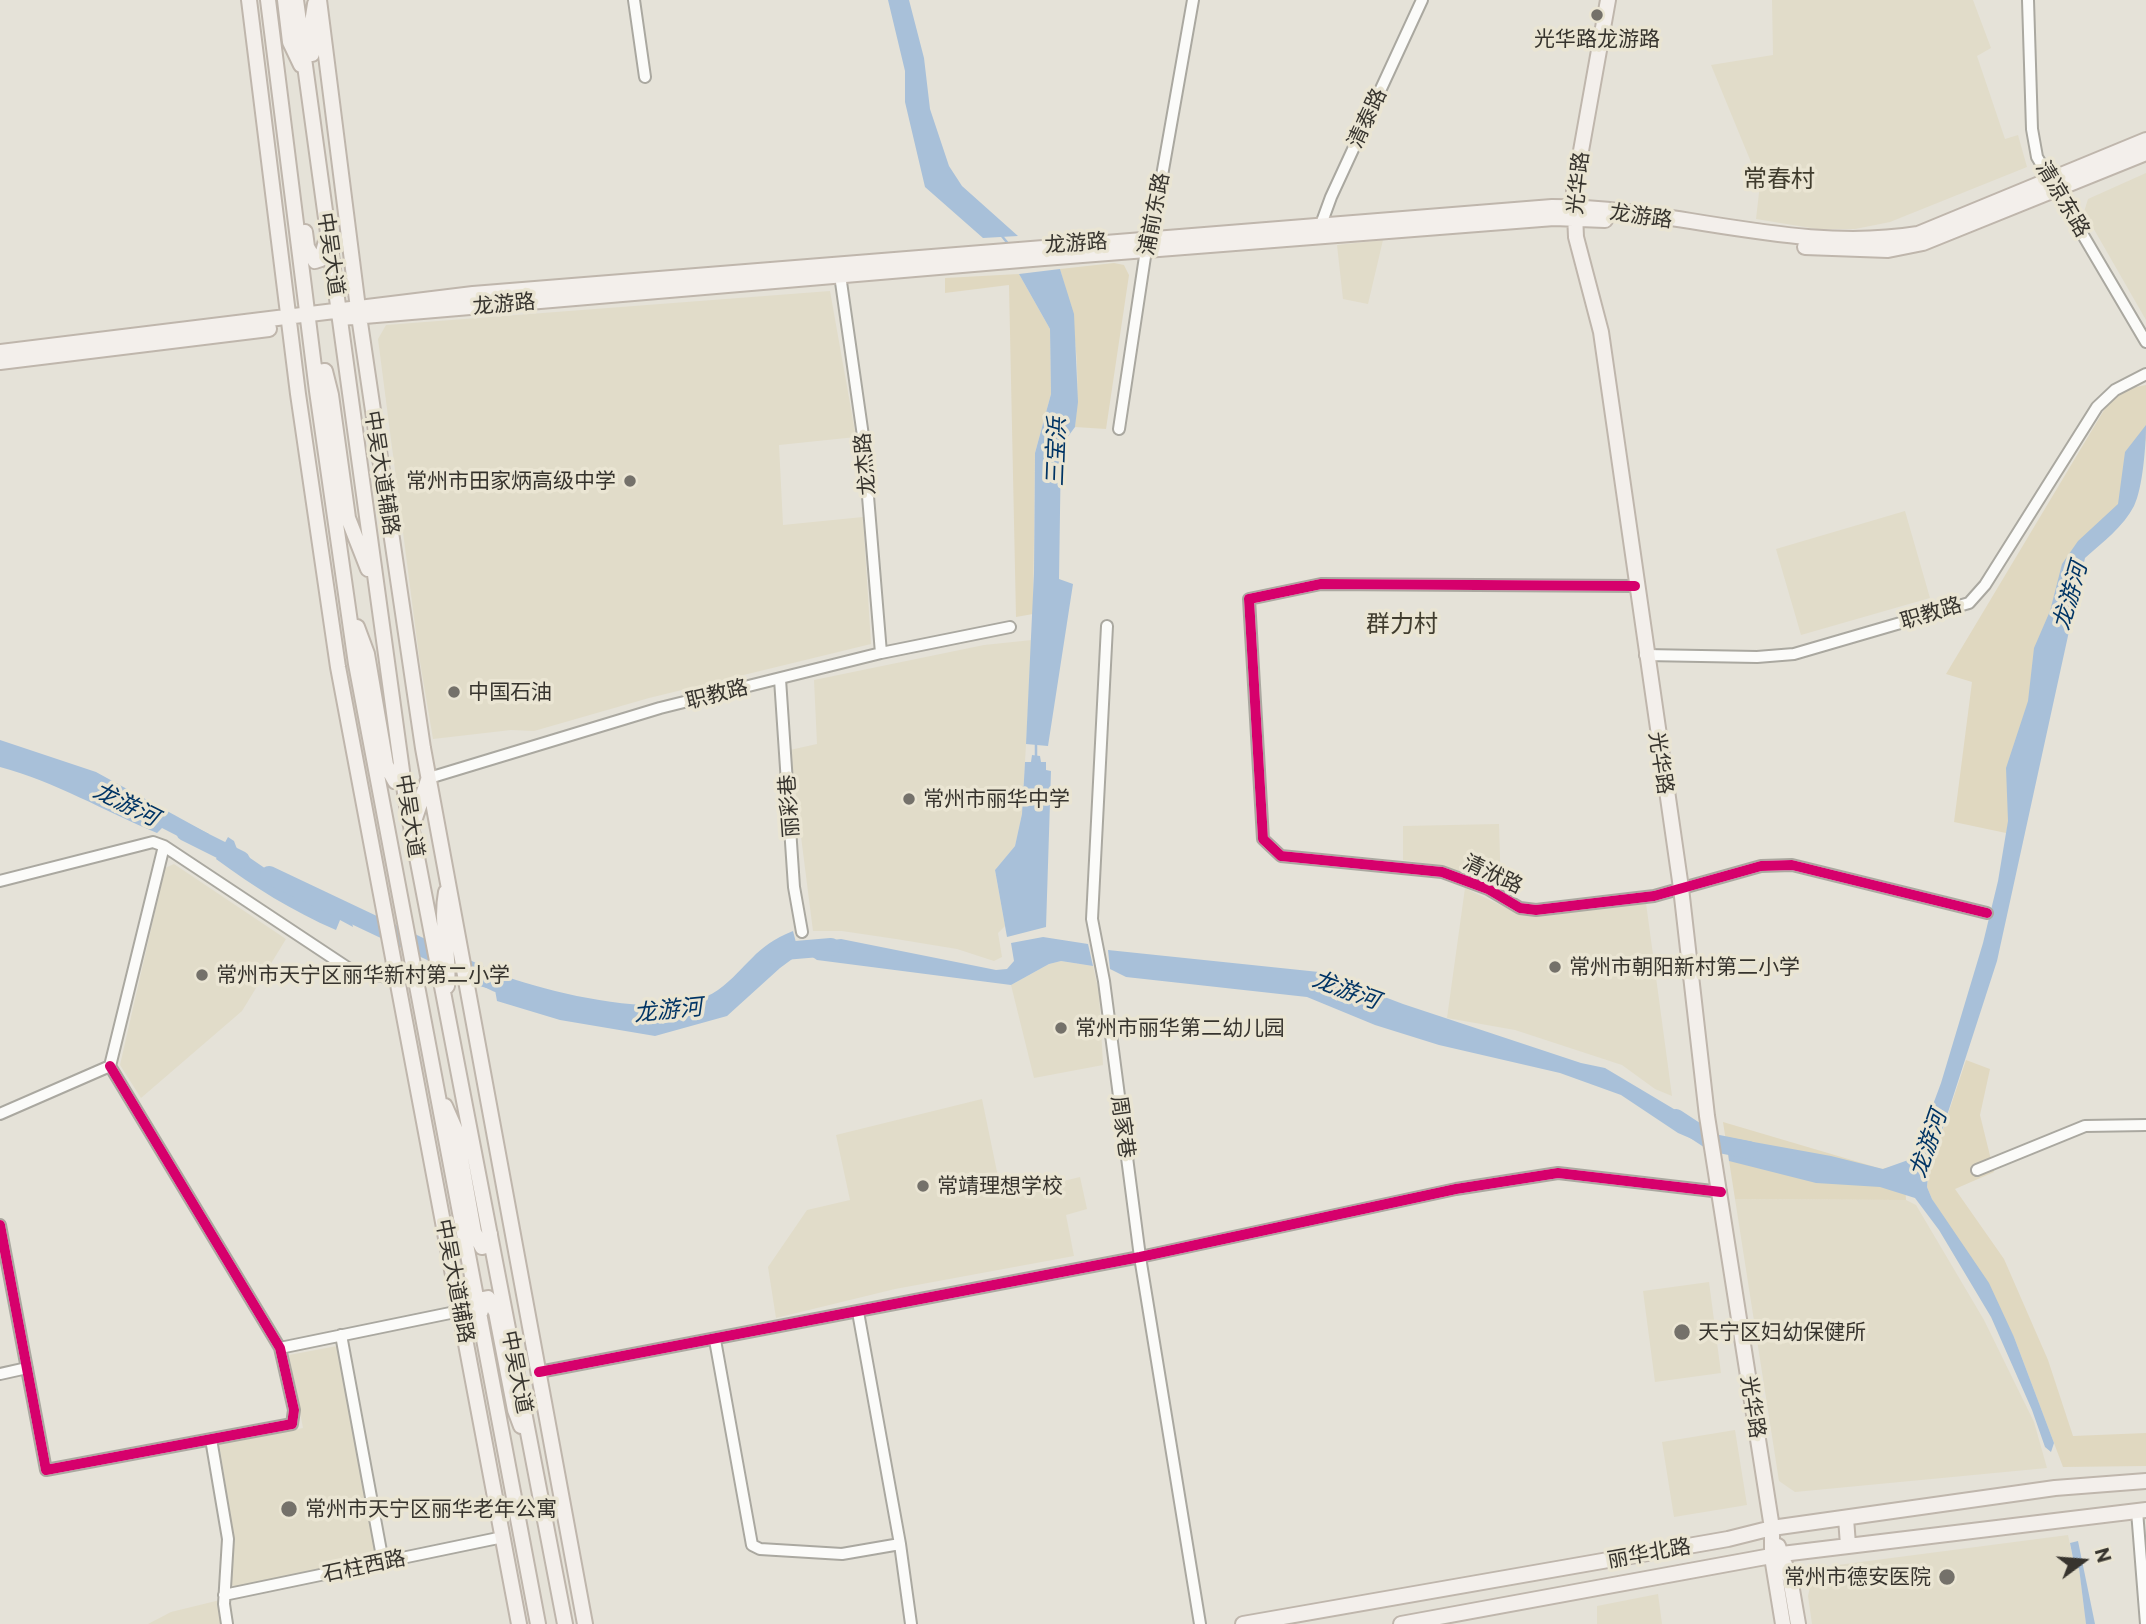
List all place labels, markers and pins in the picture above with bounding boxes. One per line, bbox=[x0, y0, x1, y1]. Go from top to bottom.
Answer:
marker: 光华路龙游路 bbox=[1589, 7, 1605, 23]
place label: 光华路龙游路 bbox=[1534, 26, 1660, 52]
place label: 常州市田家炳高级中学 bbox=[406, 468, 616, 494]
marker: 常州市田家炳高级中学 bbox=[622, 473, 638, 489]
place label: 中国石油 bbox=[468, 679, 552, 705]
marker: 中国石油 bbox=[446, 684, 462, 700]
place label: 常州市丽华中学 bbox=[923, 786, 1070, 812]
marker: 常州市丽华中学 bbox=[901, 791, 917, 807]
place label: 常州市朝阳新村第二小学 bbox=[1569, 954, 1800, 980]
marker: 常州市朝阳新村第二小学 bbox=[1547, 959, 1563, 975]
place label: 常州市天宁区丽华新村第二小学 bbox=[216, 962, 510, 988]
marker: 常州市天宁区丽华新村第二小学 bbox=[194, 967, 210, 983]
place label: 常州市丽华第二幼儿园 bbox=[1075, 1015, 1285, 1041]
marker: 常州市丽华第二幼儿园 bbox=[1053, 1020, 1069, 1036]
place label: 常靖理想学校 bbox=[937, 1173, 1063, 1199]
marker: 常靖理想学校 bbox=[915, 1178, 931, 1194]
place label: 天宁区妇幼保健所 bbox=[1698, 1319, 1866, 1345]
marker: 天宁区妇幼保健所 bbox=[1672, 1322, 1692, 1342]
place label: 常州市天宁区丽华老年公寓 bbox=[305, 1496, 557, 1522]
marker: 常州市天宁区丽华老年公寓 bbox=[279, 1499, 299, 1519]
place label: 常州市德安医院 bbox=[1784, 1564, 1931, 1590]
marker: 常州市德安医院 bbox=[1937, 1567, 1957, 1587]

